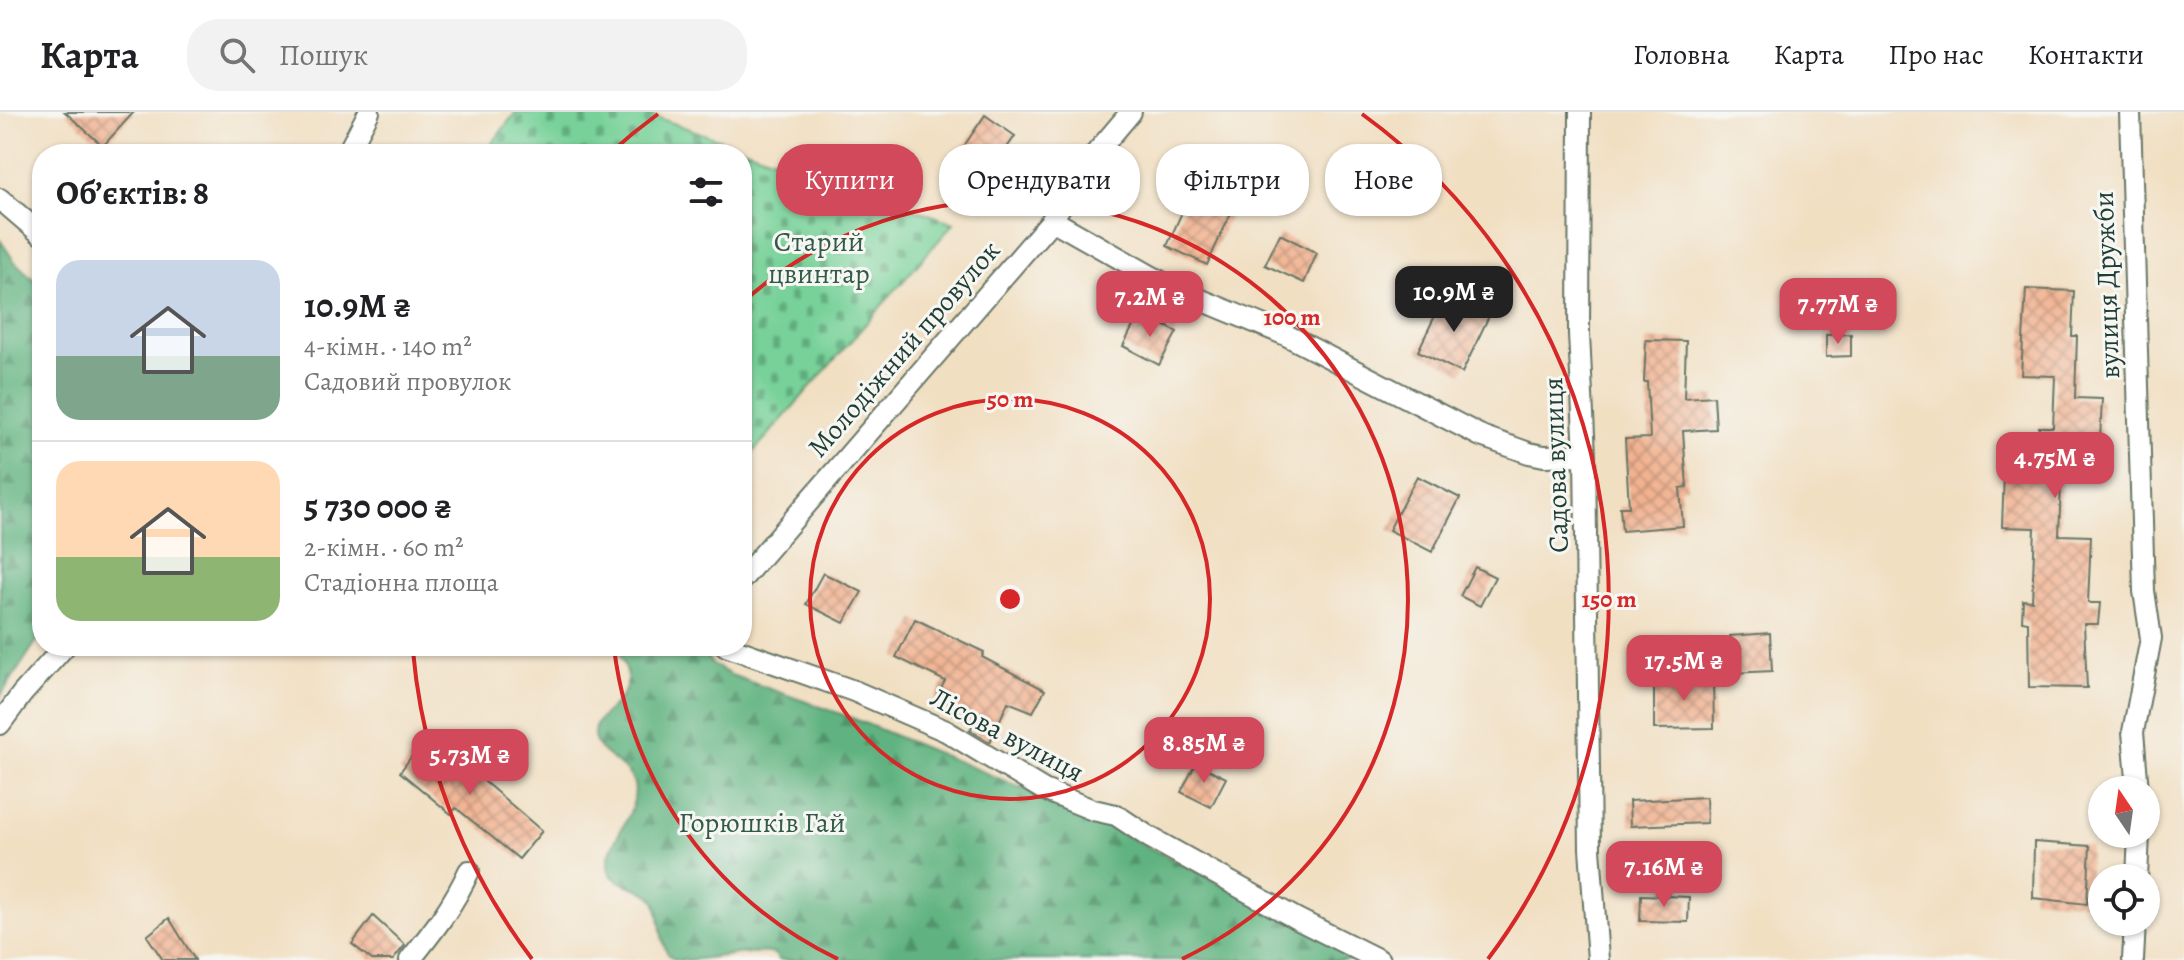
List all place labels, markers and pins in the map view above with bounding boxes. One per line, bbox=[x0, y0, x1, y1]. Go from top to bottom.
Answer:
pin: 10.9M ₴ bbox=[1380, 266, 1528, 334]
pin: 7.2M ₴ bbox=[1085, 271, 1215, 339]
pin: 7.77M ₴ bbox=[1764, 278, 1912, 346]
pin: 4.75M ₴ bbox=[1981, 432, 2129, 500]
centre of rings bbox=[996, 585, 1024, 613]
pin: 17.5M ₴ bbox=[1610, 635, 1758, 703]
pin: 8.85M ₴ bbox=[1130, 717, 1278, 785]
pin: 5.73M ₴ bbox=[396, 729, 544, 797]
pin: 7.16M ₴ bbox=[1590, 841, 1738, 909]

